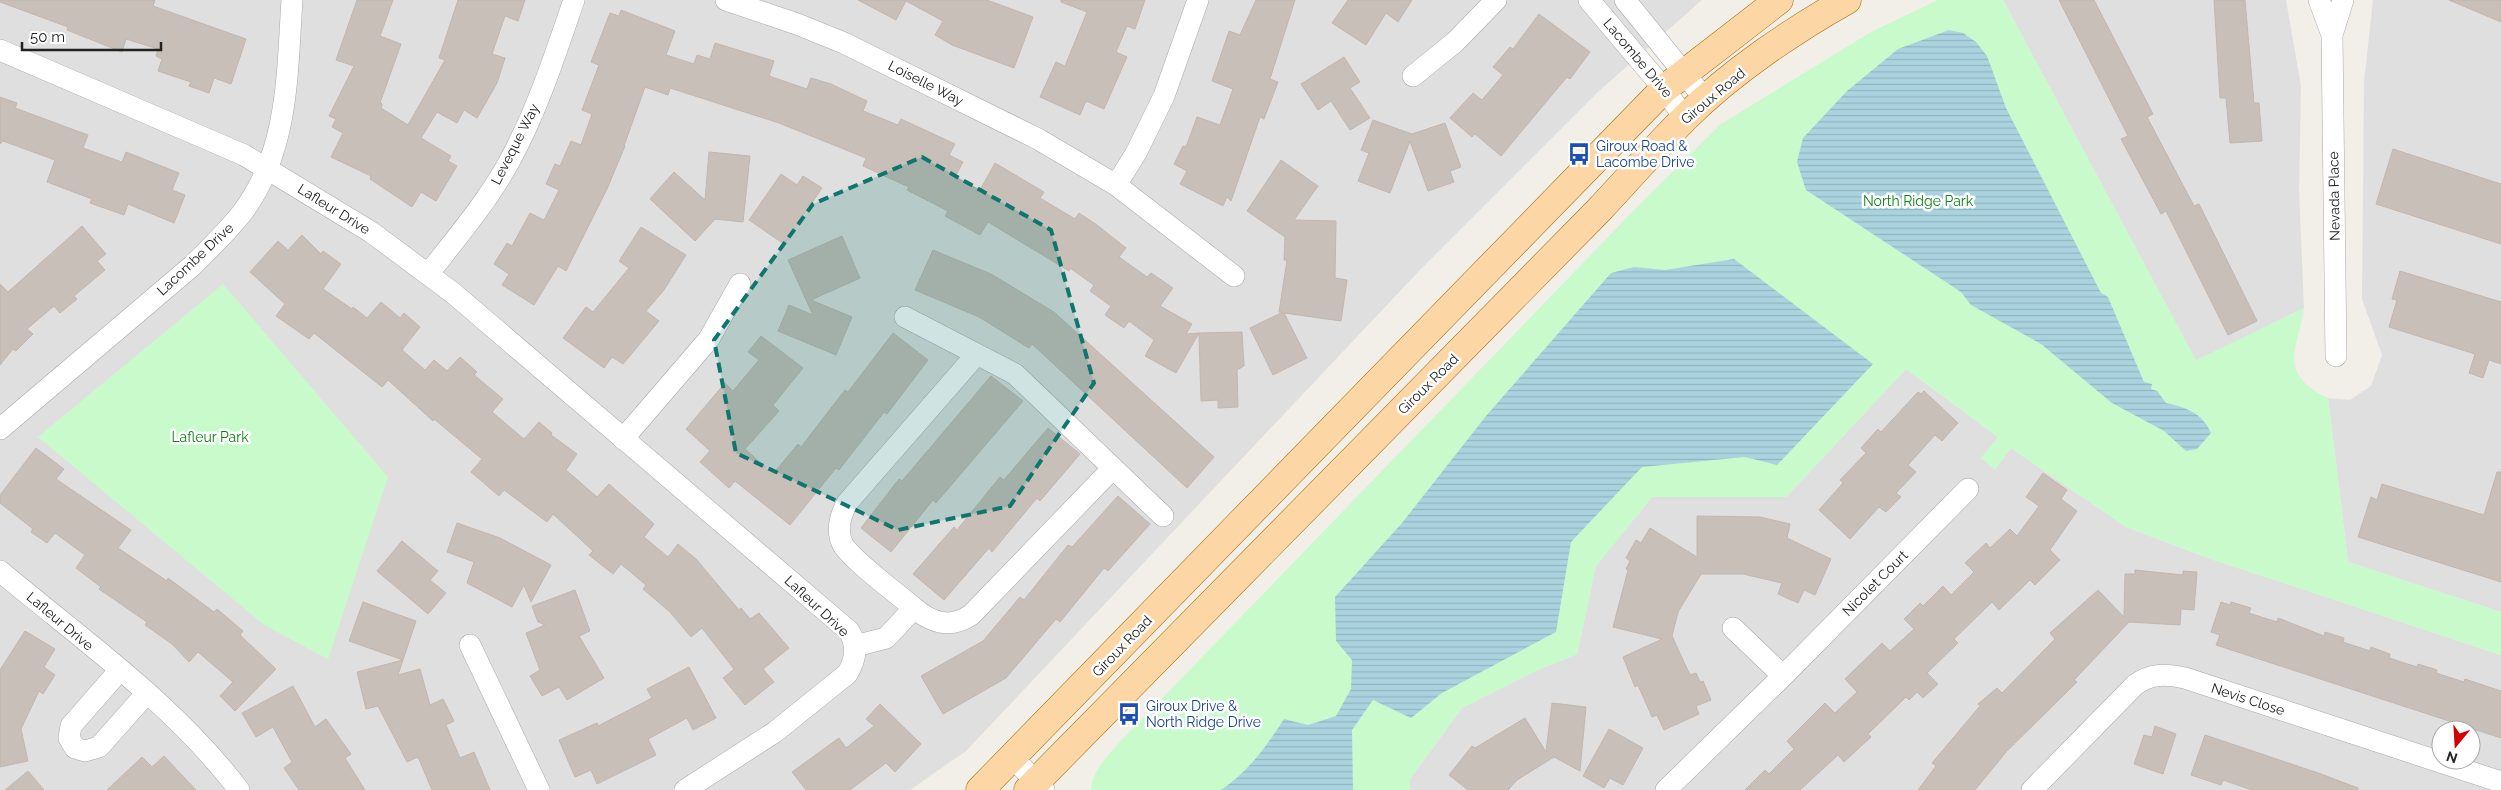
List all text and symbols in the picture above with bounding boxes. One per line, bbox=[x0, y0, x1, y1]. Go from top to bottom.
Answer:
street label: Lacombe Drive bbox=[1600, 15, 1676, 101]
scale bar bbox=[22, 20, 161, 52]
text: 50 m bbox=[30, 28, 65, 46]
street label: Loiselle Way bbox=[886, 57, 967, 109]
street label: Giroux Road bbox=[1678, 65, 1748, 127]
street label: Leveque Way bbox=[488, 101, 542, 187]
place label: Giroux Road & Lacombe Drive bbox=[1596, 138, 1694, 170]
bus stop icon: Giroux Road & Lacombe Drive bbox=[1566, 141, 1592, 167]
street label: Nevada Place bbox=[2325, 151, 2343, 241]
street label: Lafleur Drive bbox=[295, 180, 373, 238]
park label: North Ridge Park bbox=[1863, 193, 1974, 209]
street label: Lacombe Drive bbox=[154, 220, 236, 298]
street label: Giroux Road bbox=[1395, 351, 1461, 417]
park label: Lafleur Park bbox=[171, 429, 249, 445]
street label: Nicolet Court bbox=[1839, 547, 1911, 619]
street label: Lafleur Drive bbox=[782, 572, 852, 640]
street label: Lafleur Drive bbox=[23, 589, 97, 653]
street label: Giroux Road bbox=[1089, 612, 1155, 680]
street label: Nevis Close bbox=[2209, 680, 2287, 718]
place label: Giroux Drive & North Ridge Drive bbox=[1146, 698, 1261, 730]
bus stop icon: Giroux Drive & North Ridge Drive bbox=[1116, 701, 1142, 727]
north arrow bbox=[2431, 720, 2481, 770]
text: N bbox=[2444, 748, 2460, 767]

